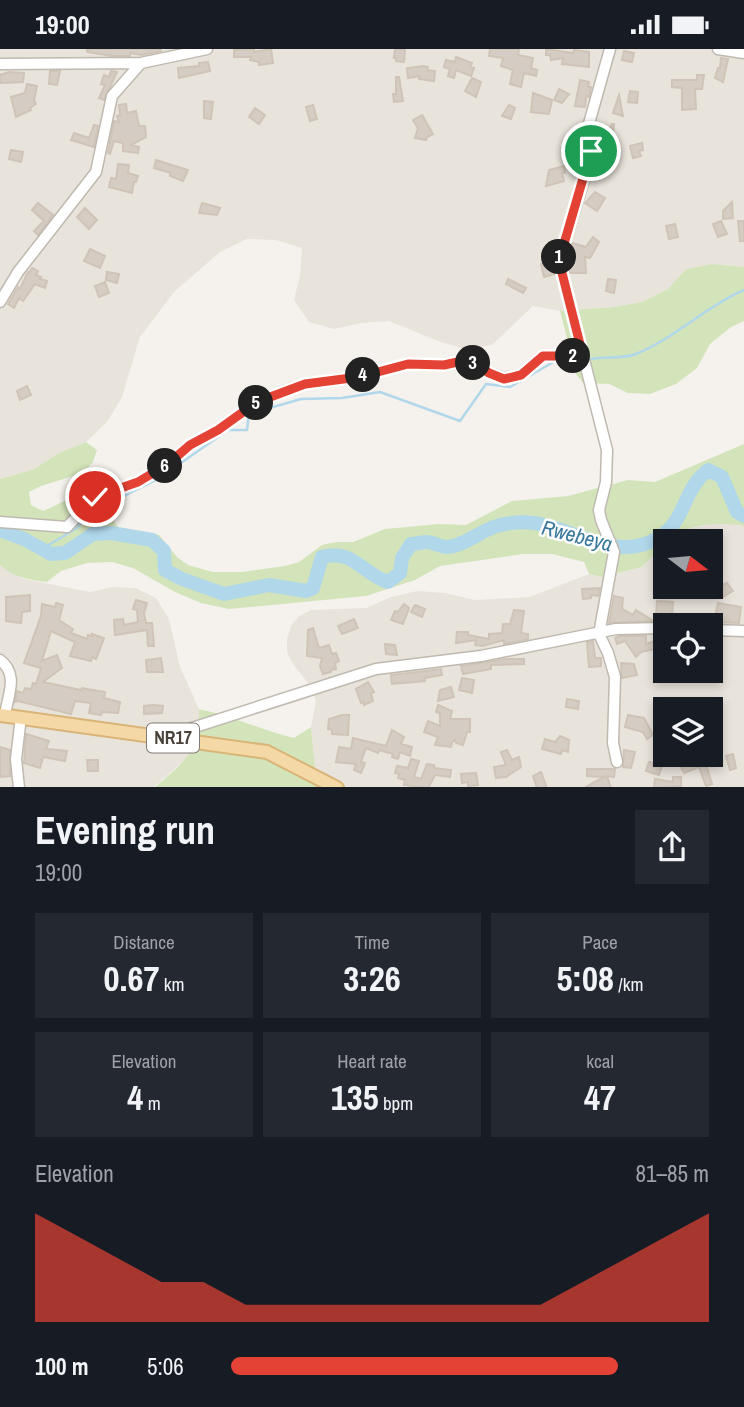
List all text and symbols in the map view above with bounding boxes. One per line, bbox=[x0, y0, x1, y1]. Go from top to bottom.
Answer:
text: 19:00 bbox=[35, 7, 90, 42]
pin bbox=[561, 121, 621, 181]
icon: arrive bbox=[572, 132, 610, 170]
pin: 1 bbox=[542, 239, 576, 275]
text: 1 bbox=[554, 243, 563, 269]
pin: 2 bbox=[556, 339, 590, 373]
text: 2 bbox=[568, 342, 577, 368]
pin: 3 bbox=[456, 345, 490, 381]
text: 3 bbox=[468, 349, 477, 375]
pin: 4 bbox=[346, 357, 380, 393]
text: 4 bbox=[358, 361, 367, 387]
pin: 5 bbox=[238, 385, 274, 421]
text: 5 bbox=[251, 389, 260, 415]
pin: 6 bbox=[148, 449, 182, 483]
text: 6 bbox=[160, 452, 169, 478]
pin bbox=[65, 467, 125, 527]
icon: check bbox=[76, 478, 114, 516]
water label: Rwebeya bbox=[539, 513, 615, 558]
north arrow bbox=[653, 529, 723, 599]
map controls bbox=[653, 529, 723, 767]
button: locate bbox=[653, 613, 723, 683]
button: layers bbox=[653, 697, 723, 767]
road number: NR17 bbox=[147, 723, 199, 753]
text: Evening run bbox=[35, 805, 215, 856]
button: share bbox=[635, 810, 709, 884]
text: 19:00 bbox=[35, 857, 82, 888]
text: Distance bbox=[113, 929, 175, 955]
text: Time bbox=[354, 929, 390, 955]
text: Pace bbox=[582, 929, 618, 955]
text: 0.67 bbox=[104, 955, 159, 1002]
text: 3:26 bbox=[343, 955, 401, 1002]
text: 5:08 bbox=[557, 955, 614, 1002]
text: km bbox=[159, 971, 184, 997]
text: /km bbox=[614, 971, 643, 997]
text: Elevation bbox=[112, 1048, 176, 1074]
text: Heart rate bbox=[337, 1048, 407, 1074]
text: kcal bbox=[586, 1048, 614, 1074]
text: 4 bbox=[127, 1074, 143, 1121]
text: 135 bbox=[331, 1074, 379, 1121]
text: 47 bbox=[584, 1074, 616, 1121]
text: m bbox=[143, 1090, 161, 1116]
text: bpm bbox=[379, 1090, 413, 1116]
text: Elevation bbox=[35, 1158, 114, 1189]
text: 81–85 m bbox=[636, 1158, 709, 1189]
text: 100 m bbox=[35, 1351, 88, 1382]
text: 5:06 bbox=[147, 1351, 184, 1382]

